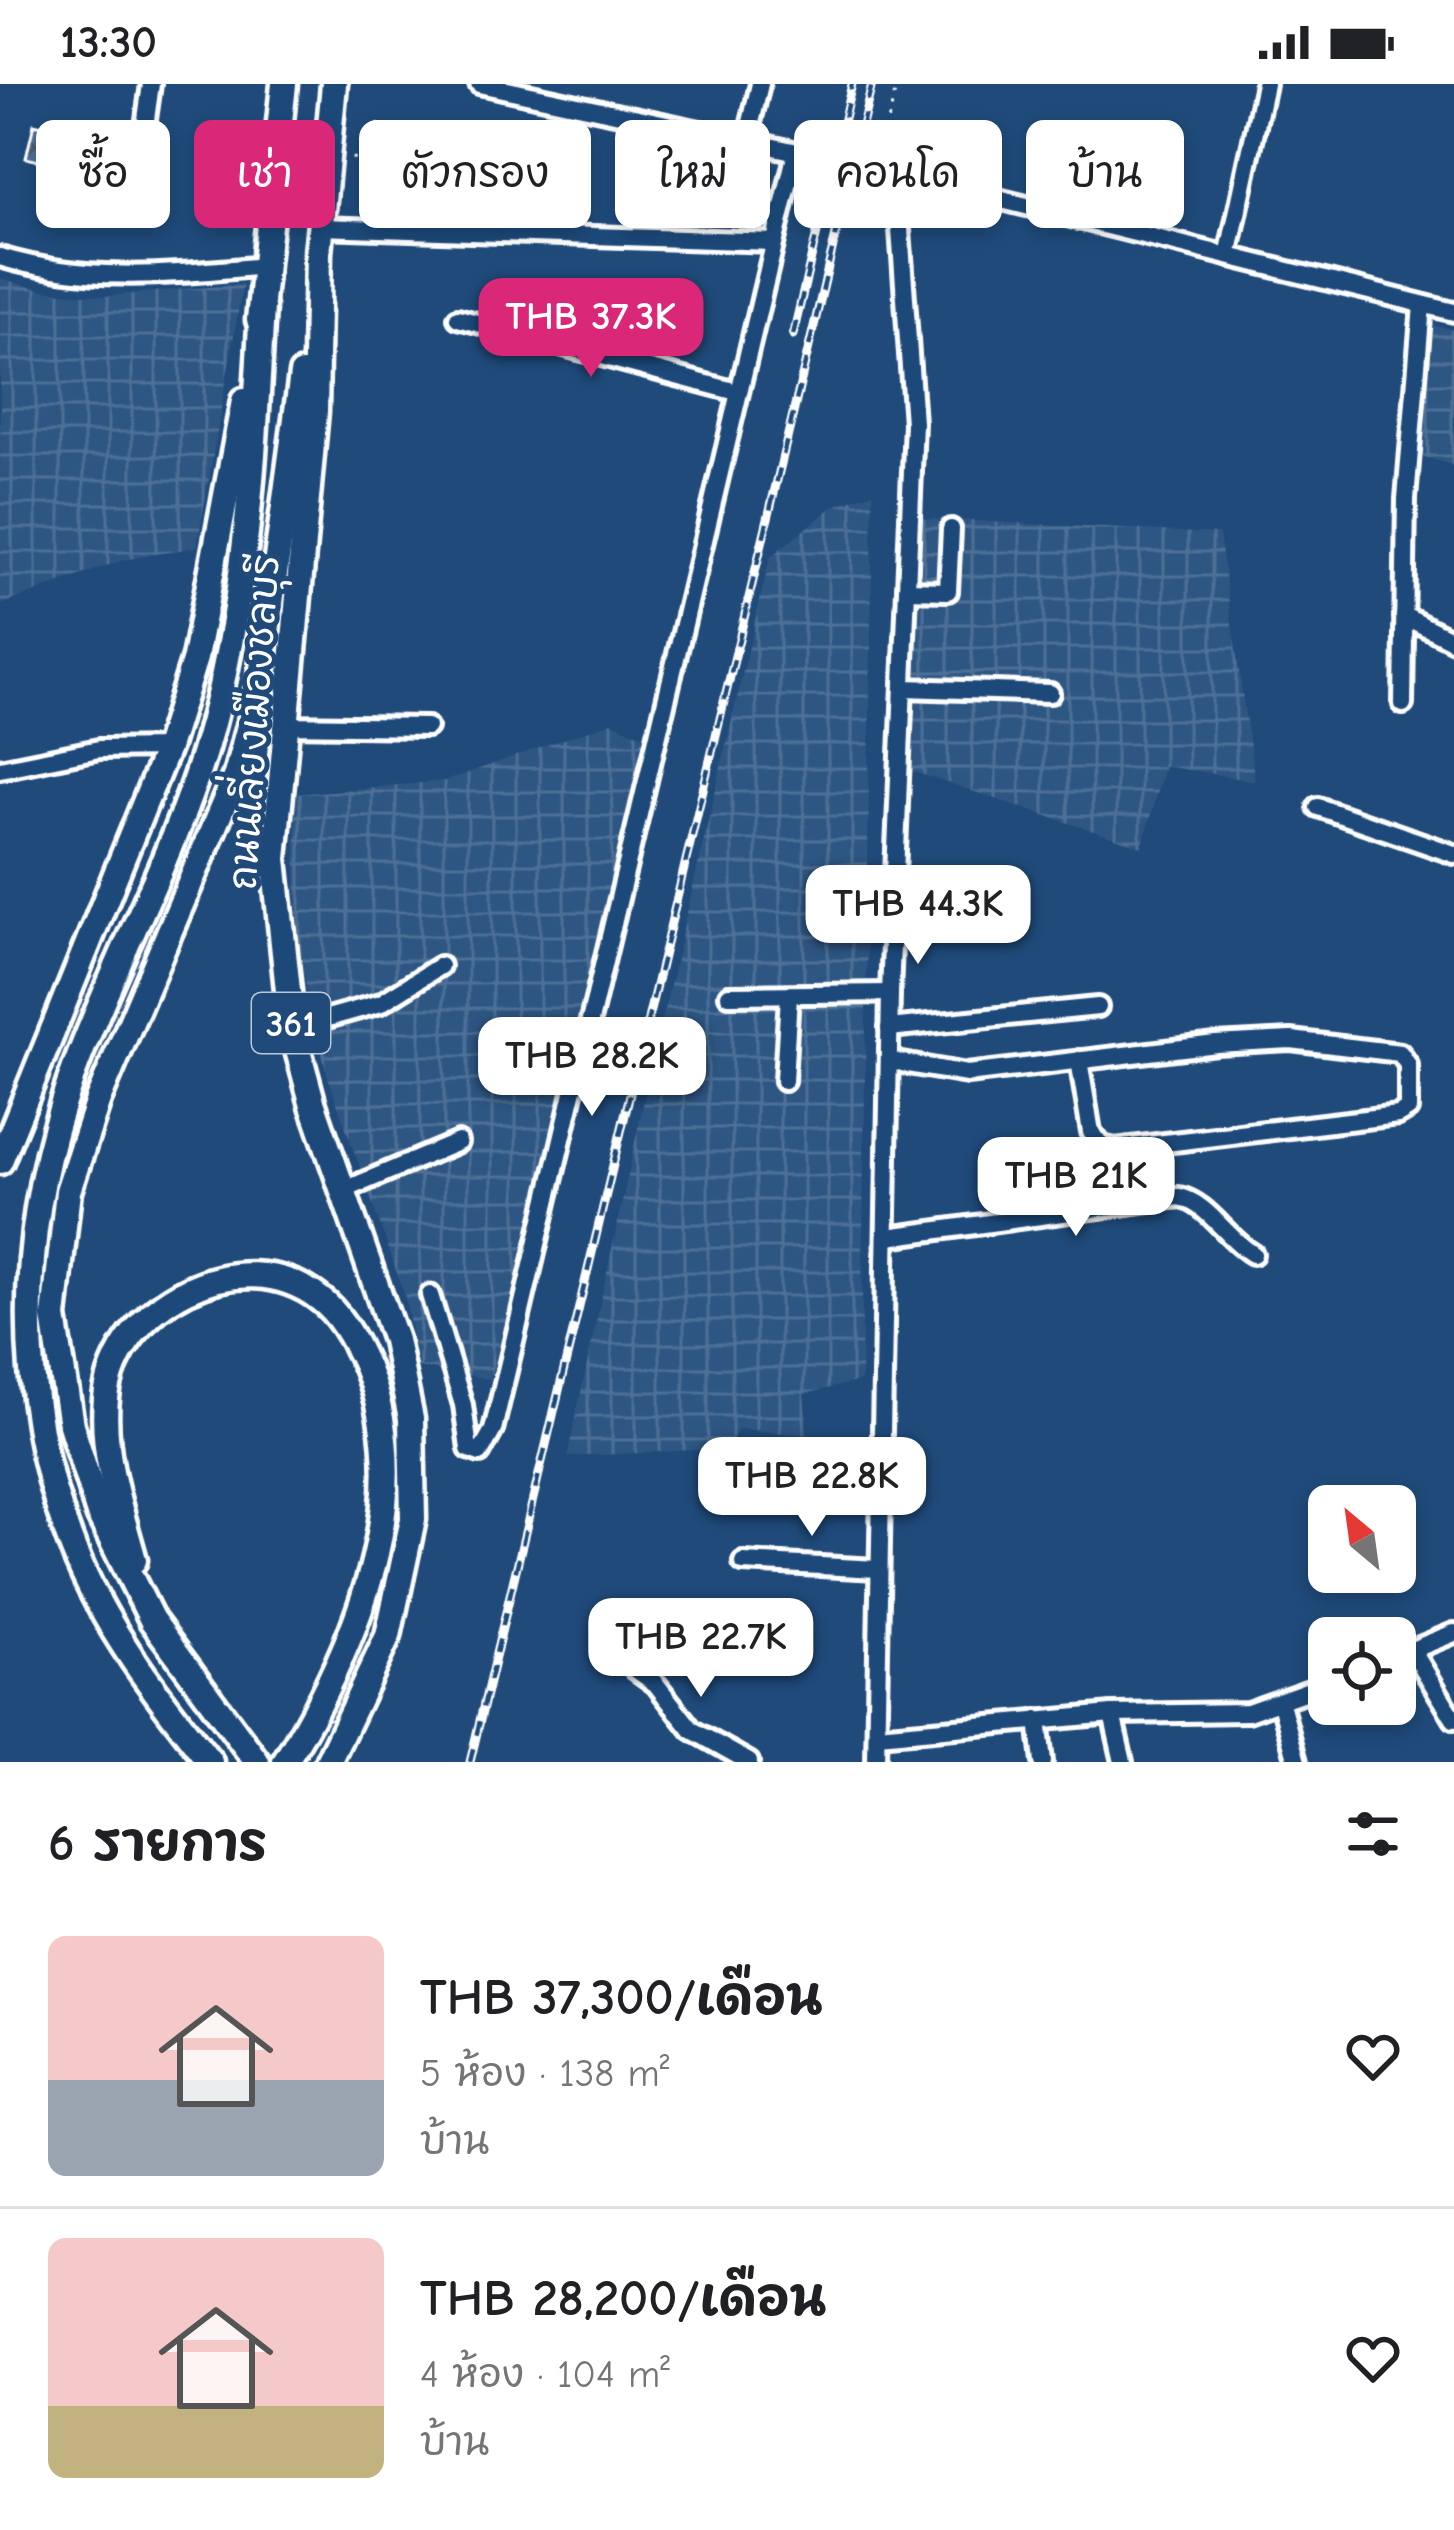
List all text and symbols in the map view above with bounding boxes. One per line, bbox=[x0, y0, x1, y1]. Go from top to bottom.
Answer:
text: 13:30 bbox=[60, 16, 157, 68]
chip: ซื้อ bbox=[36, 120, 170, 228]
chip: เช่า bbox=[194, 120, 335, 228]
chip: ตัวกรอง bbox=[359, 120, 591, 228]
chip: ใหม่ bbox=[615, 120, 770, 228]
chip: คอนโด bbox=[794, 120, 1002, 228]
chip: บ้าน bbox=[1026, 120, 1184, 228]
pin: THB 37.3K bbox=[454, 278, 728, 380]
text: THB 37.3K bbox=[505, 294, 677, 339]
street label: ถนนเลี่ยงเมืองชลบุรี bbox=[206, 552, 294, 892]
pin: THB 44.3K bbox=[781, 865, 1055, 967]
text: THB 44.3K bbox=[833, 881, 1003, 926]
road number: 361 bbox=[252, 993, 330, 1053]
pin: THB 28.2K bbox=[455, 1017, 729, 1119]
text: THB 28.2K bbox=[505, 1033, 679, 1078]
pin: THB 21K bbox=[965, 1137, 1187, 1239]
text: THB 21K bbox=[1005, 1153, 1147, 1198]
pin: THB 22.8K bbox=[675, 1437, 949, 1539]
text: THB 22.8K bbox=[725, 1453, 899, 1498]
north arrow bbox=[1308, 1485, 1416, 1593]
map controls bbox=[1308, 1485, 1416, 1725]
pin: THB 22.7K bbox=[564, 1598, 838, 1700]
text: THB 22.7K bbox=[615, 1614, 787, 1659]
button: locate bbox=[1308, 1617, 1416, 1725]
icon: filters bbox=[1340, 1801, 1406, 1867]
text: 6 รายการ bbox=[48, 1814, 267, 1873]
text: THB 37,300/เดือน bbox=[420, 1968, 823, 2027]
icon: home bbox=[144, 1984, 288, 2128]
icon: heart bbox=[1340, 2023, 1406, 2089]
text: 5 ห้อง · 138 m² bbox=[420, 2051, 669, 2096]
text: บ้าน bbox=[420, 2119, 489, 2164]
text: THB 28,200/เดือน bbox=[420, 2269, 826, 2328]
icon: home bbox=[144, 2286, 288, 2430]
icon: heart bbox=[1340, 2325, 1406, 2391]
text: 4 ห้อง · 104 m² bbox=[420, 2352, 670, 2397]
text: บ้าน bbox=[420, 2420, 489, 2465]

